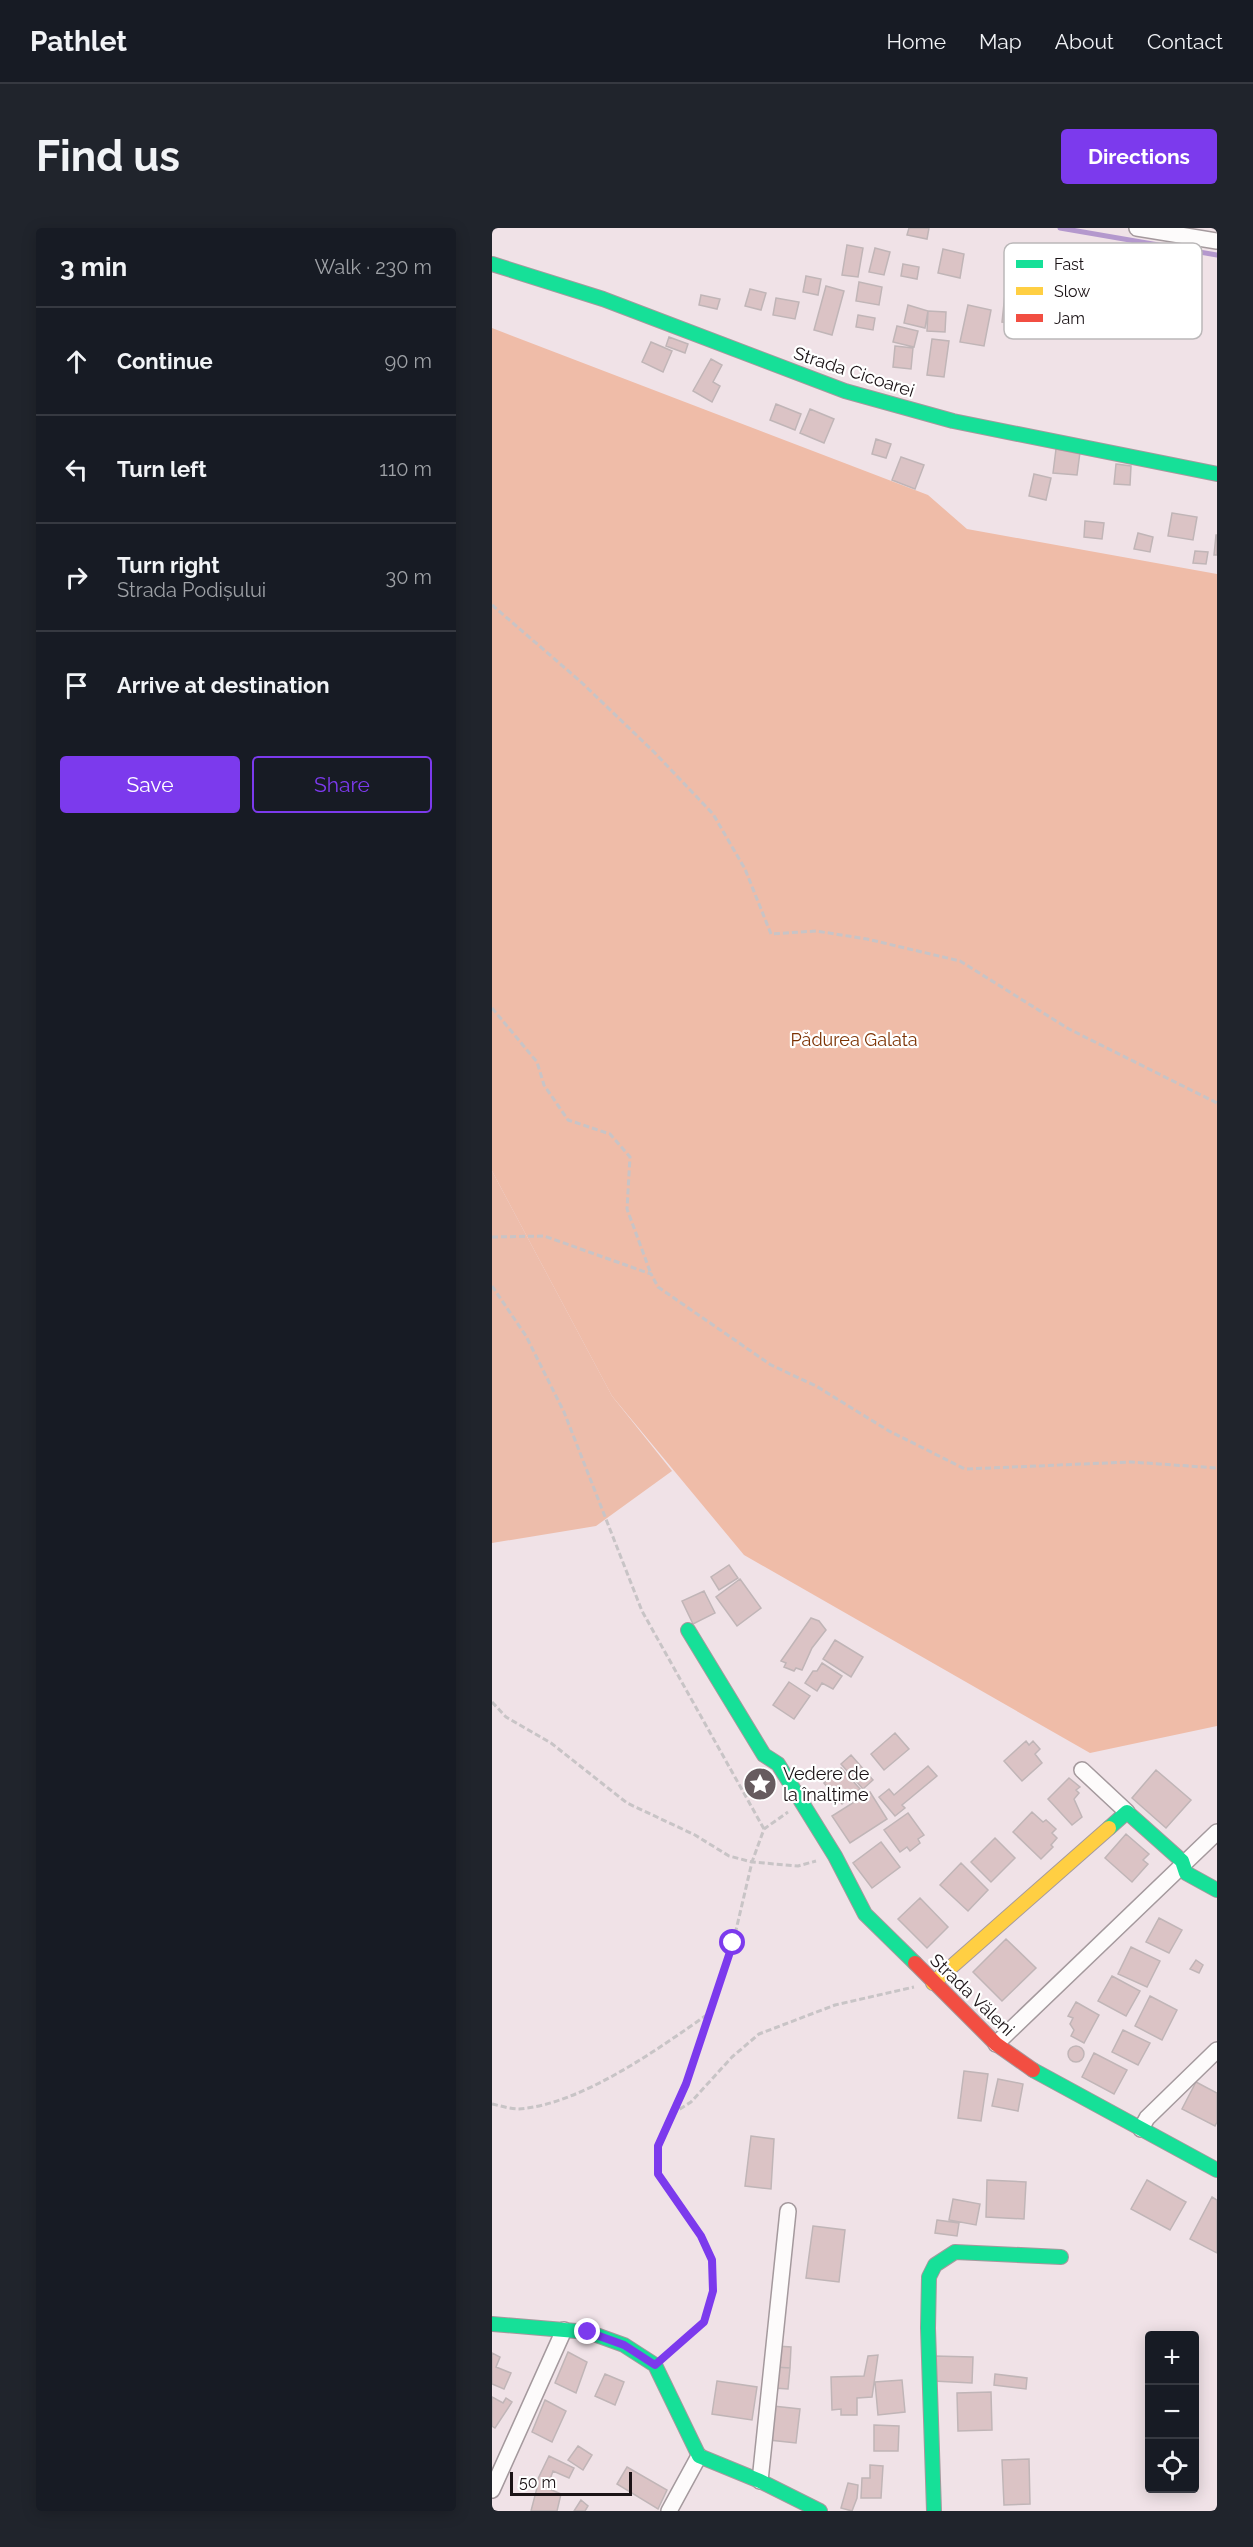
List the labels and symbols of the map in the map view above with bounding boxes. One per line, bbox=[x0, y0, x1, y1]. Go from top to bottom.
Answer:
legend bbox=[1004, 243, 1202, 339]
text: Fast bbox=[1054, 255, 1085, 274]
text: Slow bbox=[1054, 282, 1090, 301]
text: Jam bbox=[1054, 309, 1085, 328]
street label: Strada Cicoarei bbox=[791, 342, 917, 401]
park label: Pădurea Galata bbox=[791, 1029, 917, 1050]
place label: Vedere de la înalțime bbox=[783, 1763, 870, 1805]
place icon: Vedere de la înalțime bbox=[742, 1766, 778, 1802]
route start bbox=[719, 1929, 745, 1955]
street label: Strada Văleni bbox=[926, 1949, 1019, 2040]
route end bbox=[574, 2318, 600, 2344]
scale bar bbox=[510, 2469, 632, 2496]

